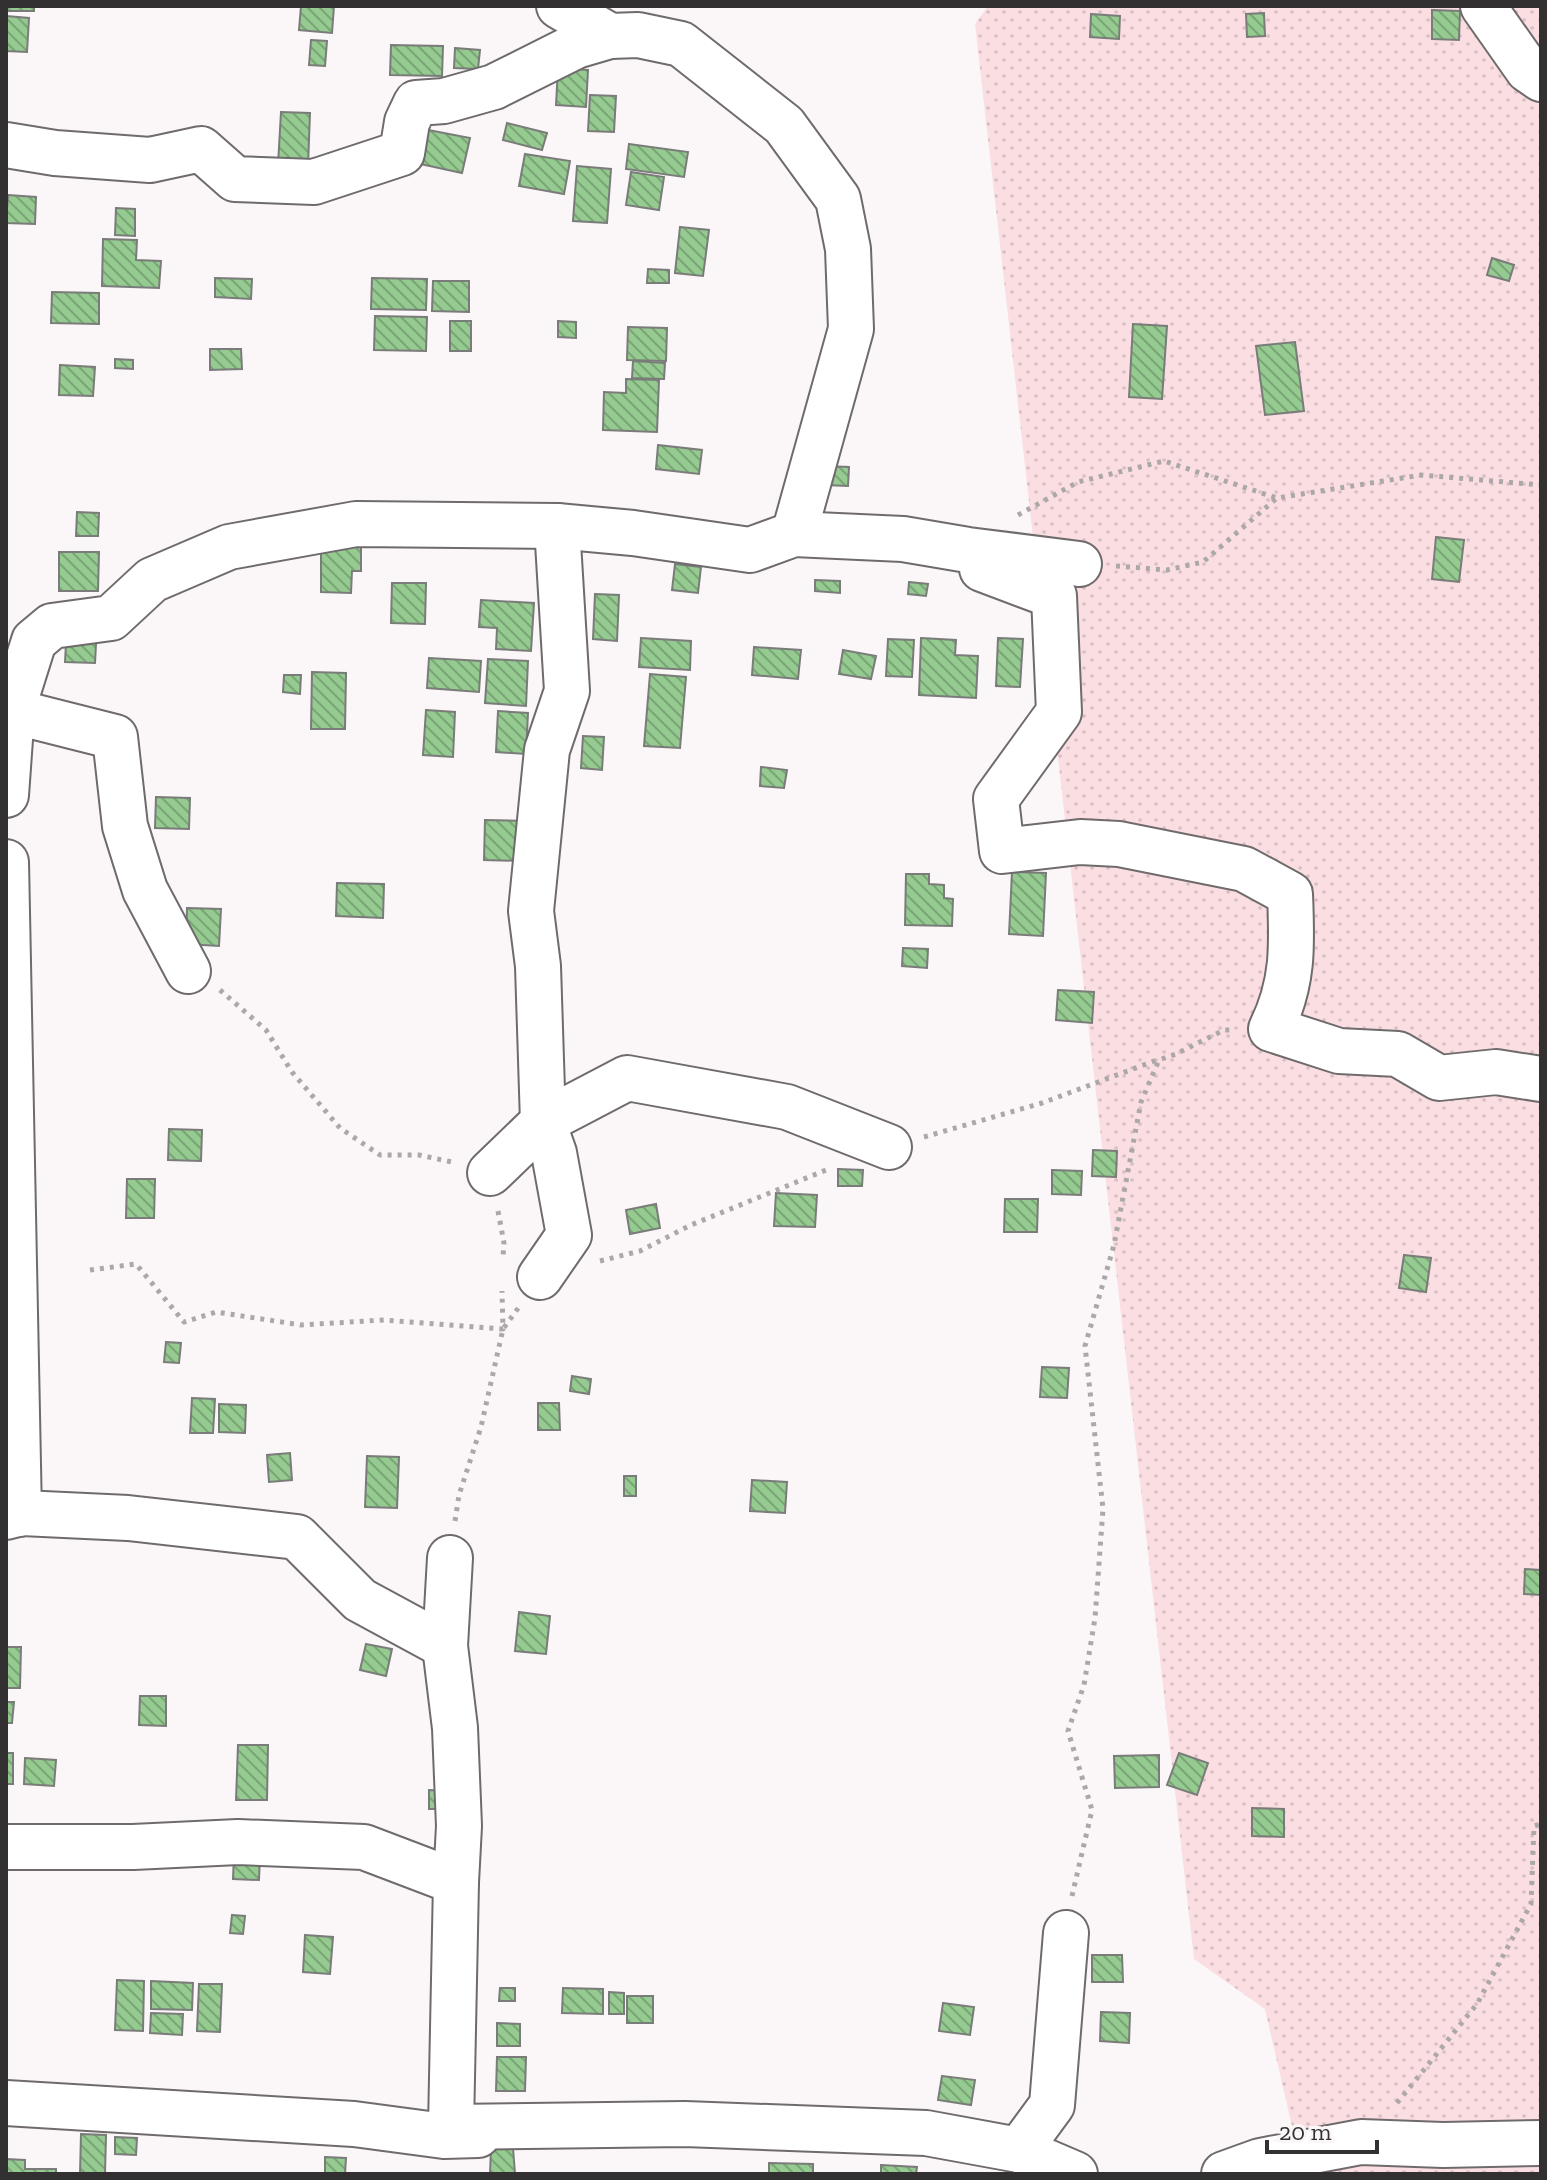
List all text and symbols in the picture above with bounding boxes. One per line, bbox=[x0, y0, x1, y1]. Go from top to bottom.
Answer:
scale bar bbox=[1267, 2104, 1377, 2154]
text: 20 m bbox=[1279, 2117, 1332, 2146]

